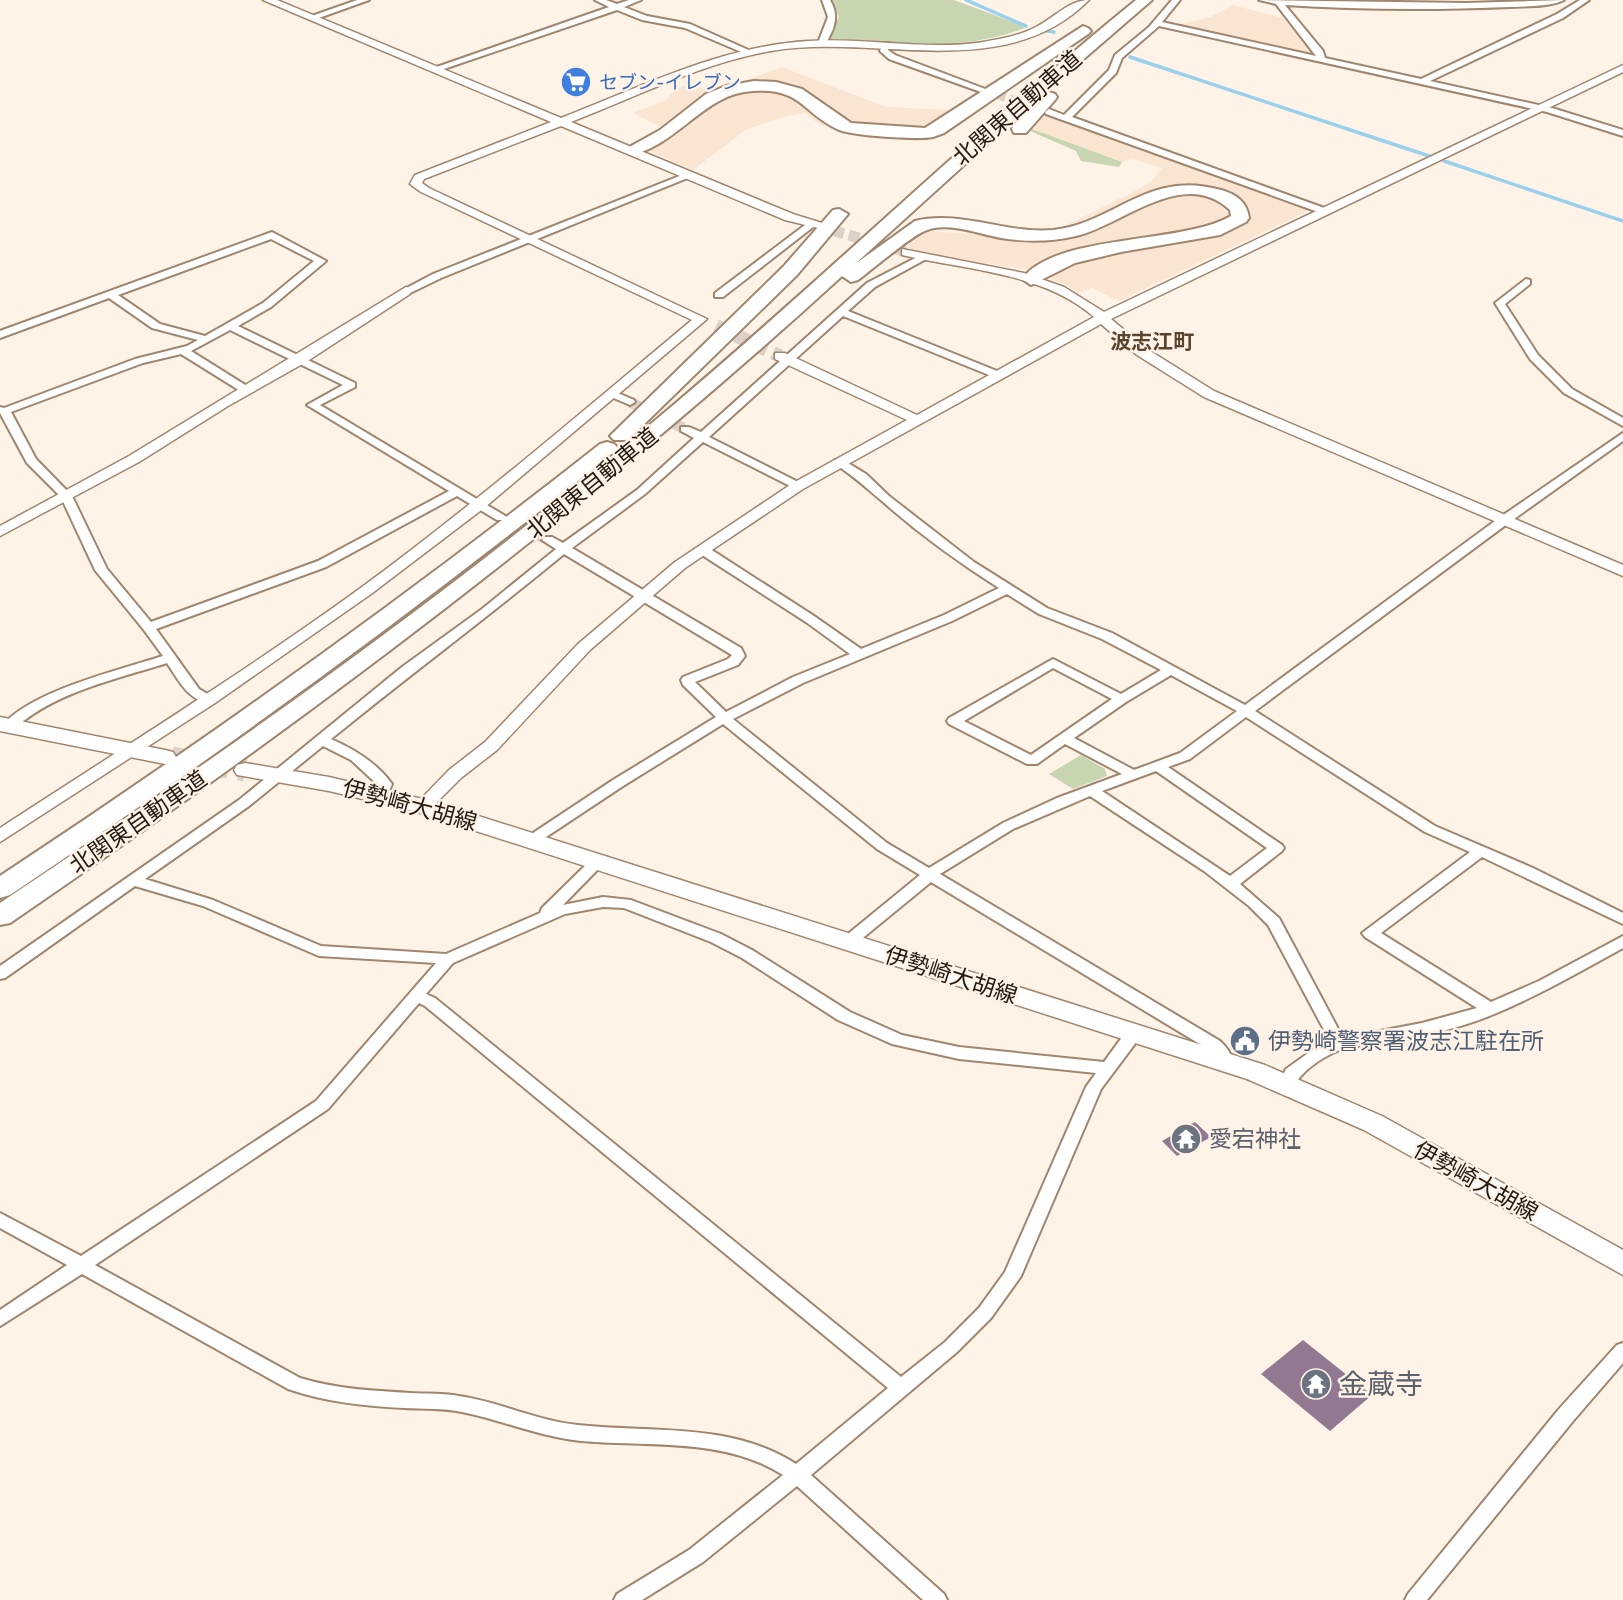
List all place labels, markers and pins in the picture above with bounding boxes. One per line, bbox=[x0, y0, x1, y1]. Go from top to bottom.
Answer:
supermarket icon: セブン-イレブン bbox=[559, 65, 593, 99]
place label: セブン-イレブン bbox=[599, 70, 741, 95]
public building icon: 伊勢崎警察署波志江駐在所 bbox=[1228, 1024, 1262, 1058]
place label: 伊勢崎警察署波志江駐在所 bbox=[1268, 1026, 1544, 1056]
temple icon: 愛宕神社 bbox=[1169, 1122, 1203, 1156]
place label: 愛宕神社 bbox=[1209, 1124, 1301, 1154]
place label: 金蔵寺 bbox=[1339, 1366, 1423, 1402]
temple icon: 金蔵寺 bbox=[1299, 1367, 1333, 1401]

